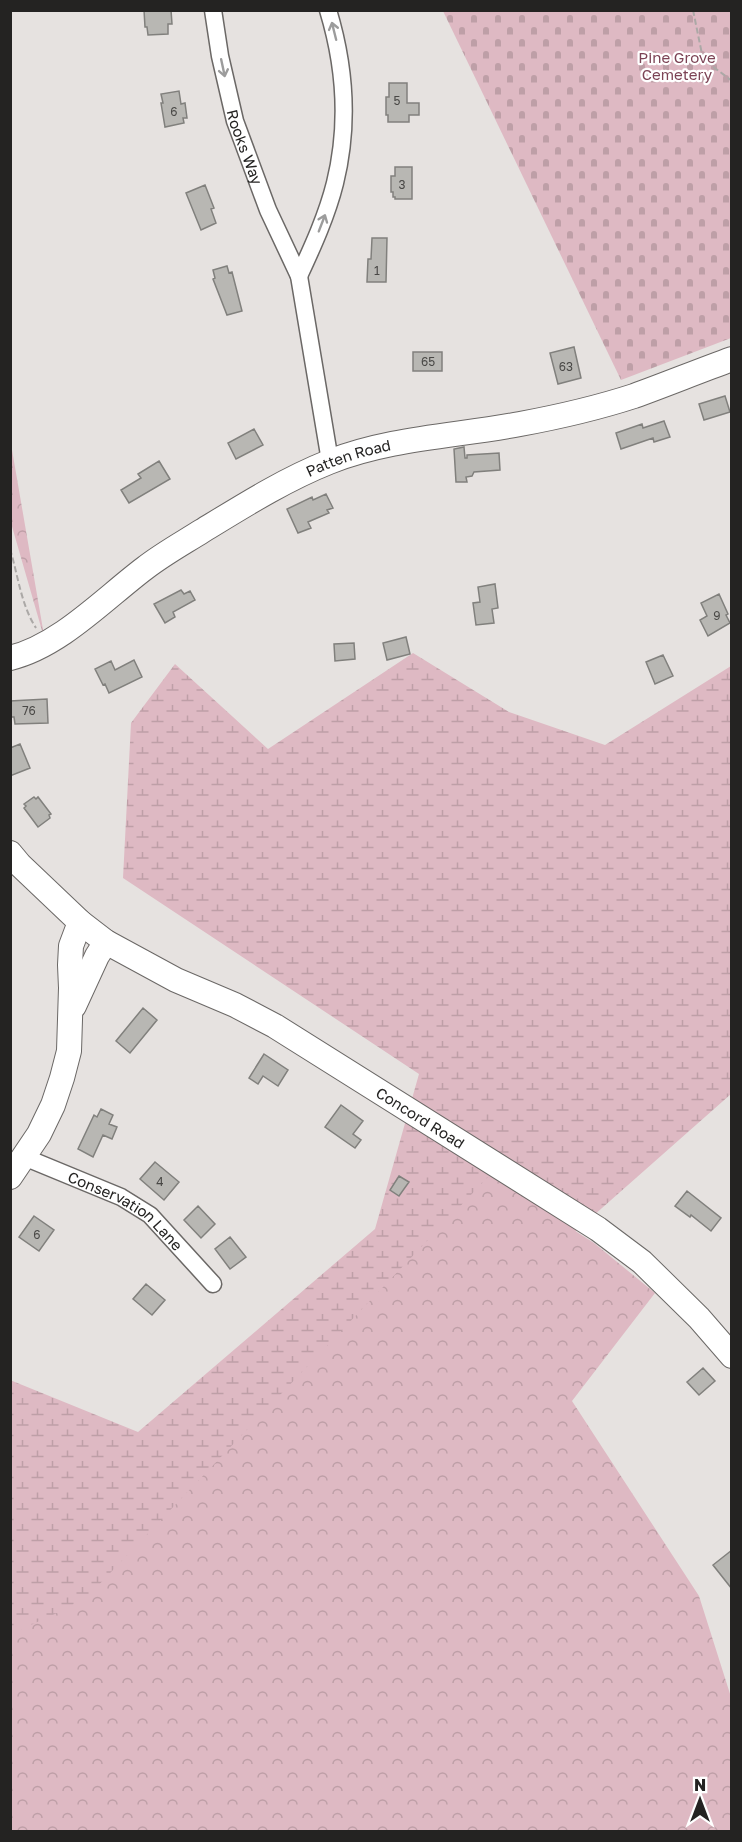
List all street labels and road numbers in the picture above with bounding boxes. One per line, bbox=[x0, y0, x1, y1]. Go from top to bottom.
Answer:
street label: Rooks Way bbox=[224, 108, 267, 188]
street label: Patten Road bbox=[303, 435, 392, 480]
street label: Concord Road bbox=[373, 1083, 468, 1152]
street label: Conservation Lane bbox=[65, 1167, 187, 1254]

